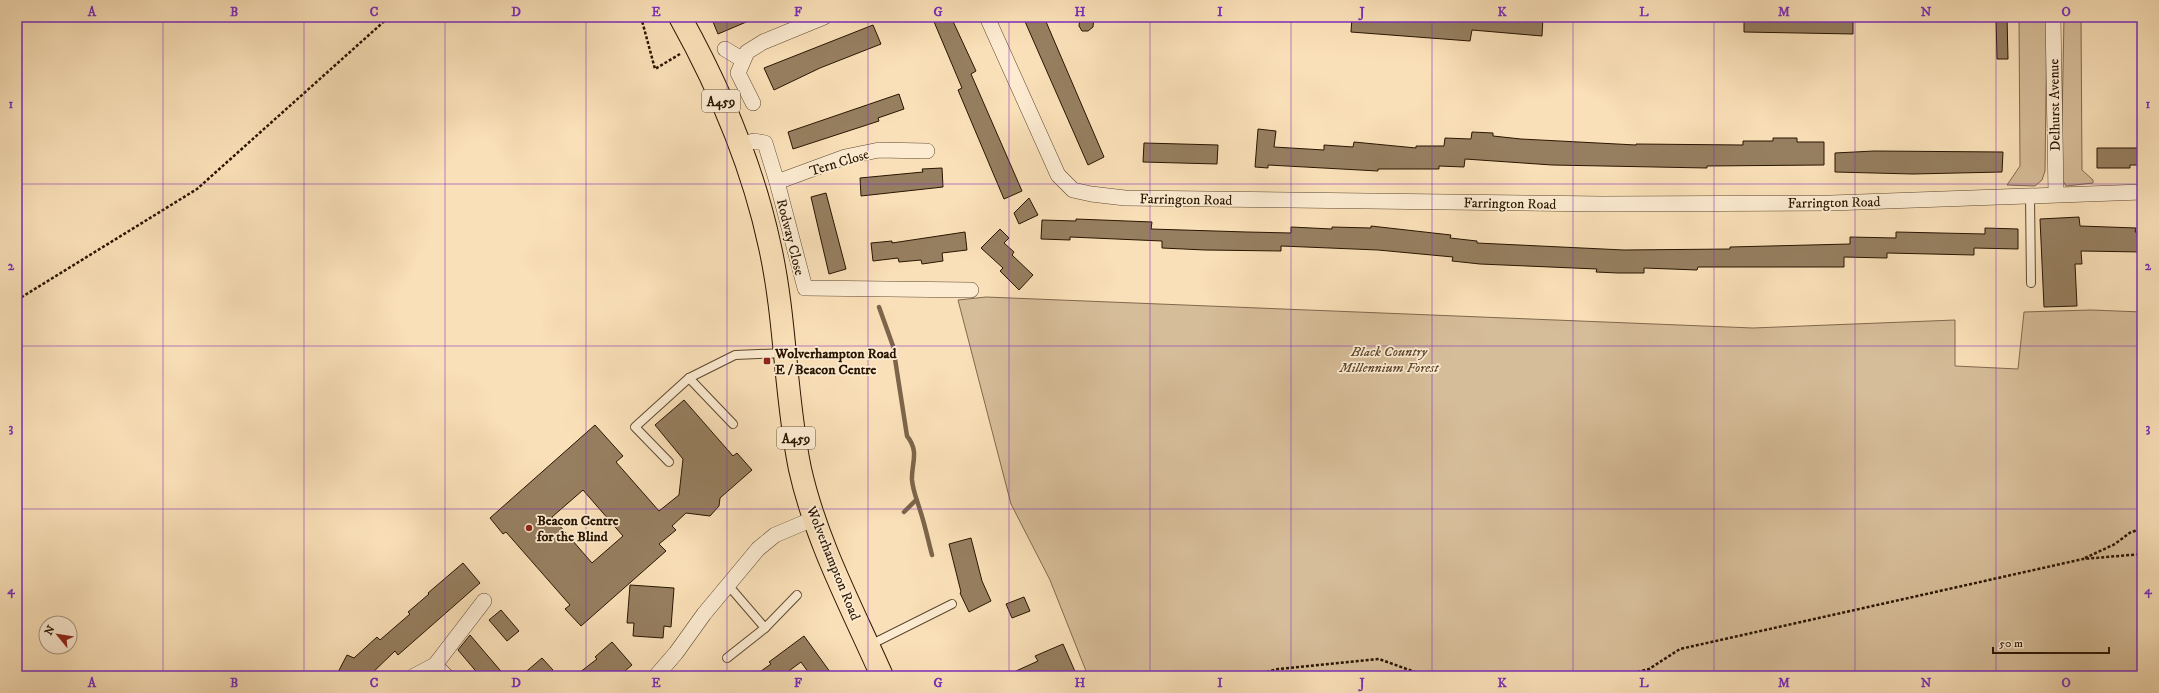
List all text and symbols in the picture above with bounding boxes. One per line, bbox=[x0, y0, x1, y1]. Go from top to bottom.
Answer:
text: A bbox=[87, 4, 97, 20]
text: B bbox=[230, 4, 238, 20]
text: C bbox=[370, 4, 379, 20]
text: D bbox=[511, 4, 521, 20]
text: E bbox=[651, 4, 661, 20]
text: F bbox=[794, 4, 803, 20]
text: G bbox=[933, 4, 943, 20]
text: H bbox=[1075, 4, 1086, 20]
text: I bbox=[1217, 4, 1223, 20]
text: J bbox=[1357, 4, 1365, 21]
text: K bbox=[1497, 4, 1507, 20]
text: L bbox=[1639, 4, 1649, 20]
text: M bbox=[1778, 4, 1790, 20]
text: N bbox=[1921, 4, 1932, 20]
text: O bbox=[2061, 4, 2071, 20]
street label: Delhurst Avenue bbox=[2045, 59, 2065, 151]
road number: A459 bbox=[702, 90, 740, 112]
text: 1 bbox=[9, 96, 14, 112]
text: 1 bbox=[2146, 96, 2151, 112]
street label: Tern Close bbox=[807, 145, 871, 181]
street label: Farrington Road bbox=[1139, 190, 1233, 210]
street label: Farrington Road bbox=[1787, 193, 1881, 213]
street label: Farrington Road bbox=[1463, 194, 1557, 214]
street label: Rodway Close bbox=[772, 197, 808, 278]
text: 2 bbox=[8, 258, 15, 274]
text: 2 bbox=[2145, 258, 2152, 274]
park label: Black Country Millennium Forest bbox=[1338, 343, 1440, 377]
place label: Wolverhampton Road E / Beacon Centre bbox=[774, 345, 898, 379]
marker: Wolverhampton Road E / Beacon Centre bbox=[762, 356, 772, 366]
text: 3 bbox=[9, 420, 14, 436]
text: 3 bbox=[2146, 420, 2151, 436]
road number: A459 bbox=[777, 427, 815, 449]
street label: Wolverhampton Road bbox=[802, 503, 864, 623]
place label: Beacon Centre for the Blind bbox=[536, 512, 619, 546]
marker: Beacon Centre for the Blind bbox=[524, 523, 534, 533]
text: 4 bbox=[6, 582, 15, 599]
text: 4 bbox=[2143, 582, 2152, 599]
north arrow bbox=[38, 615, 78, 655]
text: N bbox=[42, 623, 59, 638]
scale bar bbox=[1993, 629, 2109, 655]
text: 50 m bbox=[1999, 636, 2023, 651]
text: A bbox=[87, 675, 97, 691]
text: B bbox=[230, 675, 238, 691]
text: C bbox=[370, 675, 379, 691]
text: D bbox=[511, 675, 521, 691]
text: E bbox=[651, 675, 661, 691]
text: F bbox=[794, 675, 803, 691]
text: G bbox=[933, 675, 943, 691]
text: H bbox=[1075, 675, 1086, 691]
text: I bbox=[1217, 675, 1223, 691]
text: J bbox=[1357, 675, 1365, 692]
text: K bbox=[1497, 675, 1507, 691]
text: L bbox=[1639, 675, 1649, 691]
text: M bbox=[1778, 675, 1790, 691]
text: N bbox=[1921, 675, 1932, 691]
text: O bbox=[2061, 675, 2071, 691]

